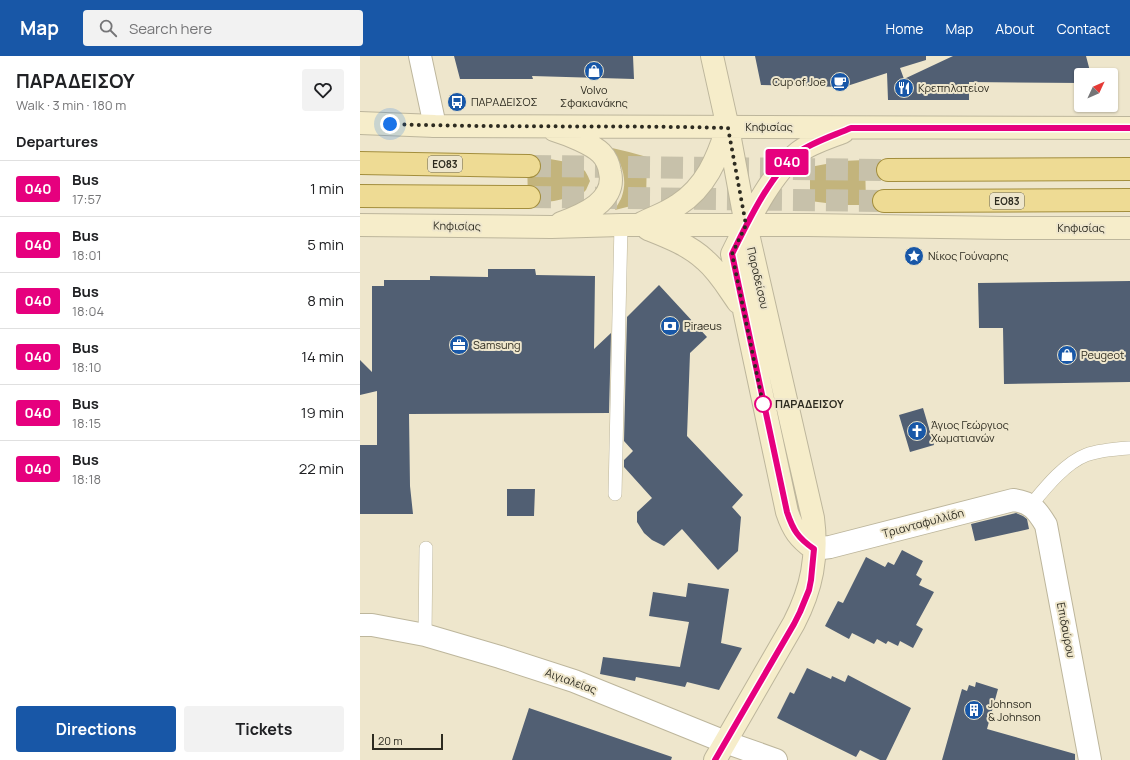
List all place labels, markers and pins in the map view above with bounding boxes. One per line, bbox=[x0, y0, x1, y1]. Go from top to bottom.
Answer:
shop icon: Volvo Σφακιανάκης bbox=[583, 60, 605, 82]
cafe icon: Cup of Joe bbox=[829, 71, 851, 93]
place label: Cup of Joe bbox=[772, 74, 827, 89]
restaurant icon: Κρεπηλατείον bbox=[893, 77, 915, 99]
place label: Κρεπηλατείον bbox=[918, 80, 990, 95]
place label: Volvo Σφακιανάκης bbox=[560, 82, 628, 110]
bus stop icon: ΠΑΡΑΔΕΙΣΟΣ bbox=[446, 91, 468, 113]
place label: ΠΑΡΑΔΕΙΣΟΣ bbox=[471, 94, 538, 109]
place icon: Νίκος Γούναρης bbox=[903, 245, 925, 267]
place label: Νίκος Γούναρης bbox=[928, 248, 1009, 263]
bank icon: Piraeus bbox=[659, 315, 681, 337]
place label: Piraeus bbox=[684, 318, 722, 333]
office icon: Samsung bbox=[448, 334, 470, 356]
place label: Samsung bbox=[473, 337, 521, 352]
shop icon: Peugeot bbox=[1056, 344, 1078, 366]
place label: Peugeot bbox=[1081, 347, 1124, 362]
marker: ΠΑΡΑΔΕΙΣΟΥ bbox=[754, 395, 772, 413]
place label: ΠΑΡΑΔΕΙΣΟΥ bbox=[775, 396, 844, 411]
place label: Άγιος Γεώργιος Χωματιανών bbox=[931, 417, 1009, 445]
church icon: Άγιος Γεώργιος Χωματιανών bbox=[906, 420, 928, 442]
place label: Johnson & Johnson bbox=[988, 696, 1041, 724]
building icon: Johnson & Johnson bbox=[963, 699, 985, 721]

